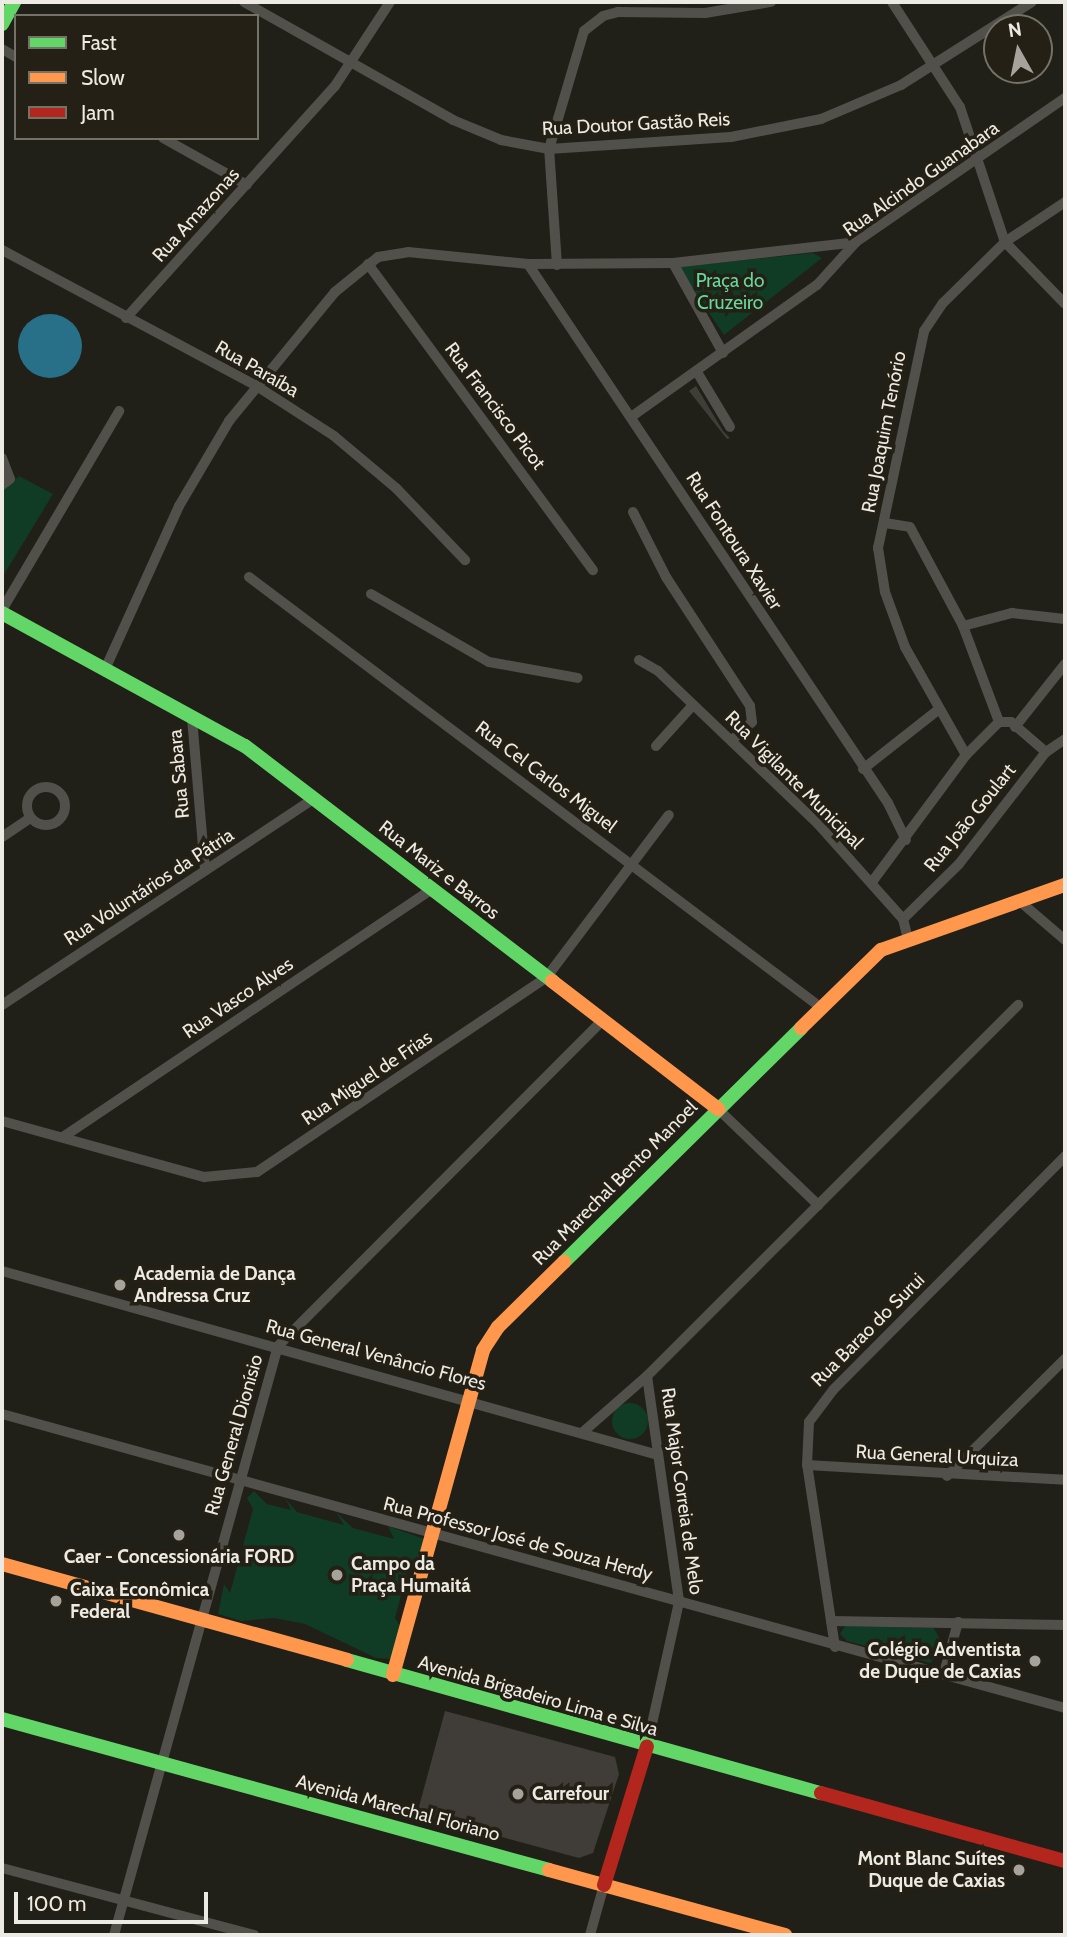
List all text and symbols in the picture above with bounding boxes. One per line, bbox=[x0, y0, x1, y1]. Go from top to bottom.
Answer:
legend bbox=[14, 14, 259, 140]
north arrow bbox=[983, 14, 1053, 84]
text: N bbox=[1007, 17, 1023, 42]
text: Fast bbox=[81, 30, 117, 55]
text: Slow bbox=[81, 65, 125, 90]
text: Jam bbox=[81, 100, 115, 125]
street label: Rua Doutor Gastão Reis bbox=[541, 108, 731, 140]
street label: Rua Alcindo Guanabara bbox=[839, 117, 1003, 241]
street label: Rua Amazonas bbox=[148, 163, 244, 267]
park label: Praça do Cruzeiro bbox=[696, 270, 764, 314]
street label: Rua Paraíba bbox=[211, 336, 303, 402]
street label: Rua Francisco Picot bbox=[440, 338, 550, 474]
street label: Rua Joaquim Tenório bbox=[857, 349, 911, 515]
street label: Rua Fontoura Xavier bbox=[681, 468, 787, 614]
street label: Rua Vigilante Municipal bbox=[720, 706, 868, 854]
street label: Rua Cel Carlos Miguel bbox=[471, 716, 621, 838]
street label: Rua Sabara bbox=[164, 728, 194, 820]
street label: Rua Joāo Goulart bbox=[919, 759, 1021, 877]
street label: Rua Mariz e Barros bbox=[374, 816, 504, 924]
street label: Rua Voluntários da Pátria bbox=[60, 824, 238, 950]
street label: Rua Vasco Alves bbox=[178, 953, 298, 1043]
street label: Rua Miguel de Frias bbox=[297, 1026, 437, 1130]
street label: Rua Marechal Bento Manoel bbox=[528, 1096, 702, 1270]
place label: Academia de Dança Andressa Cruz bbox=[134, 1263, 296, 1307]
street label: Rua Barao do Surui bbox=[807, 1269, 929, 1391]
marker: Academia de Dança Andressa Cruz bbox=[112, 1277, 128, 1293]
street label: Rua General Venâncio Flores bbox=[263, 1315, 489, 1395]
street label: Rua General Dionísio bbox=[200, 1352, 268, 1518]
street label: Rua Major Correia de Melo bbox=[656, 1386, 708, 1596]
street label: Rua General Urquiza bbox=[855, 1440, 1019, 1472]
street label: Rua Professor José de Souza Herdy bbox=[381, 1492, 655, 1586]
marker: Caer - Concessionária FORD bbox=[171, 1527, 187, 1543]
place label: Caer - Concessionária FORD bbox=[64, 1546, 294, 1568]
place label: Campo da Praça Humaitá bbox=[351, 1553, 471, 1597]
marker: Campo da Praça Humaitá bbox=[329, 1567, 345, 1583]
place label: Caixa Econômica Federal bbox=[70, 1579, 209, 1623]
marker: Caixa Econômica Federal bbox=[48, 1593, 64, 1609]
place label: Colégio Adventista de Duque de Caxias bbox=[859, 1639, 1021, 1683]
street label: Avenida Brigadeiro Lima e Silva bbox=[415, 1651, 661, 1741]
marker: Colégio Adventista de Duque de Caxias bbox=[1027, 1653, 1043, 1669]
street label: Avenida Marechal Floriano bbox=[294, 1770, 502, 1846]
place label: Carrefour bbox=[532, 1783, 609, 1805]
marker: Carrefour bbox=[510, 1786, 526, 1802]
place label: Mont Blanc Suítes Duque de Caxias bbox=[857, 1848, 1005, 1892]
marker: Mont Blanc Suítes Duque de Caxias bbox=[1011, 1862, 1027, 1878]
scale bar bbox=[18, 1878, 212, 1922]
text: 100 m bbox=[27, 1891, 86, 1916]

